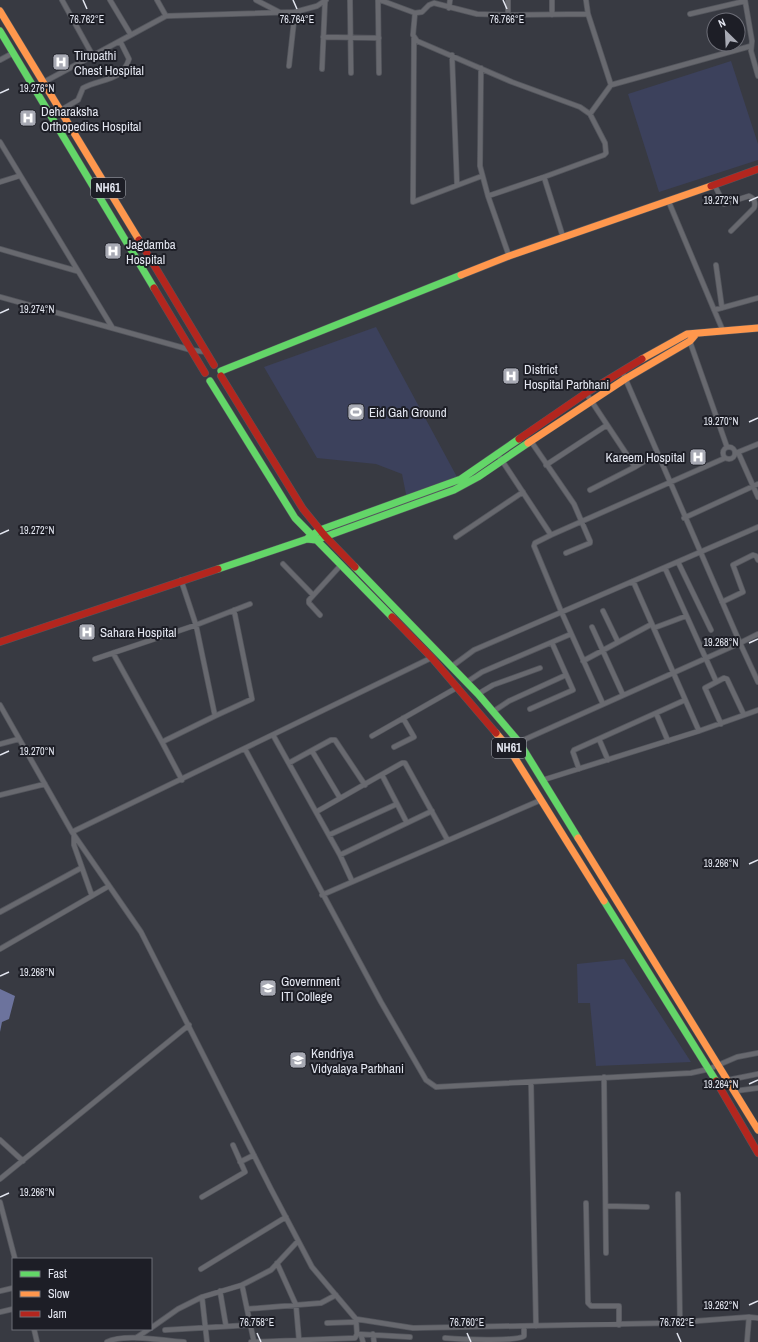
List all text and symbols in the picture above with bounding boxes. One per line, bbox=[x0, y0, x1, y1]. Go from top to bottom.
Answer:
north arrow bbox=[706, 12, 746, 52]
text: 76.762°E bbox=[70, 13, 104, 26]
text: 76.764°E bbox=[280, 13, 314, 26]
text: 76.766°E bbox=[490, 13, 524, 26]
text: N bbox=[716, 15, 728, 31]
place label: Tirupathi Chest Hospital bbox=[74, 47, 144, 79]
hospital icon: Tirupathi Chest Hospital bbox=[51, 52, 71, 72]
text: 19.276°N bbox=[20, 82, 55, 95]
place label: Deharaksha Orthopedics Hospital bbox=[41, 103, 141, 135]
hospital icon: Deharaksha Orthopedics Hospital bbox=[18, 108, 38, 128]
road number: NH61 bbox=[91, 178, 125, 198]
text: 19.272°N bbox=[704, 194, 739, 207]
place label: Jagdamba Hospital bbox=[126, 236, 176, 268]
hospital icon: Jagdamba Hospital bbox=[103, 241, 123, 261]
text: 19.274°N bbox=[20, 303, 55, 316]
place label: District Hospital Parbhani bbox=[524, 361, 609, 393]
hospital icon: District Hospital Parbhani bbox=[501, 366, 521, 386]
sports icon: Eid Gah Ground bbox=[346, 402, 366, 422]
place label: Eid Gah Ground bbox=[369, 404, 447, 421]
text: 19.270°N bbox=[704, 415, 739, 428]
hospital icon: Kareem Hospital bbox=[688, 447, 708, 467]
place label: Kareem Hospital bbox=[606, 449, 685, 466]
text: 19.272°N bbox=[20, 524, 55, 537]
hospital icon: Sahara Hospital bbox=[77, 622, 97, 642]
place label: Sahara Hospital bbox=[100, 624, 176, 641]
text: 19.268°N bbox=[704, 636, 739, 649]
road number: NH61 bbox=[492, 738, 526, 758]
text: 19.270°N bbox=[20, 745, 55, 758]
text: 19.266°N bbox=[704, 857, 739, 870]
text: 19.268°N bbox=[20, 966, 55, 979]
place label: Government ITI College bbox=[281, 973, 340, 1005]
school or university icon: Government ITI College bbox=[258, 978, 278, 998]
place label: Kendriya Vidyalaya Parbhani bbox=[311, 1045, 404, 1077]
school or university icon: Kendriya Vidyalaya Parbhani bbox=[288, 1050, 308, 1070]
text: 19.264°N bbox=[704, 1078, 739, 1091]
text: 19.266°N bbox=[20, 1186, 55, 1199]
legend bbox=[12, 1258, 152, 1330]
text: Fast bbox=[48, 1266, 67, 1282]
text: Slow bbox=[48, 1286, 70, 1302]
text: 19.262°N bbox=[704, 1299, 739, 1312]
text: Jam bbox=[48, 1306, 67, 1322]
text: 76.758°E bbox=[240, 1316, 274, 1329]
text: 76.760°E bbox=[450, 1316, 484, 1329]
text: 76.762°E bbox=[660, 1316, 694, 1329]

